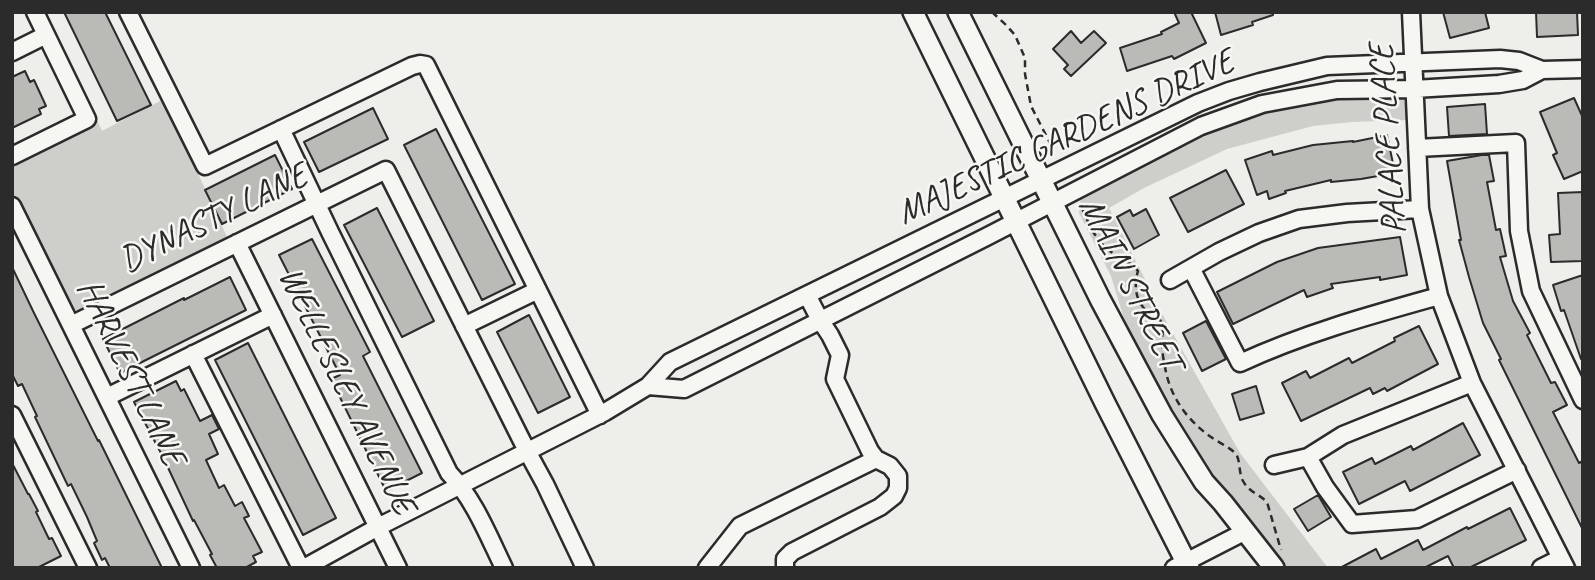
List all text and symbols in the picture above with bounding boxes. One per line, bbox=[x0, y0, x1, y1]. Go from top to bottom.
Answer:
street label: MAJESTIC GARDENS DRIVE bbox=[891, 41, 1241, 235]
street label: PALACE PLACE bbox=[1361, 42, 1417, 236]
street label: DYNASTY LANE bbox=[113, 156, 315, 282]
street label: MAIN STREET bbox=[1069, 191, 1191, 377]
street label: WELLESLEY AVENUE bbox=[268, 261, 424, 521]
street label: HARVEST LANE bbox=[67, 273, 193, 473]

